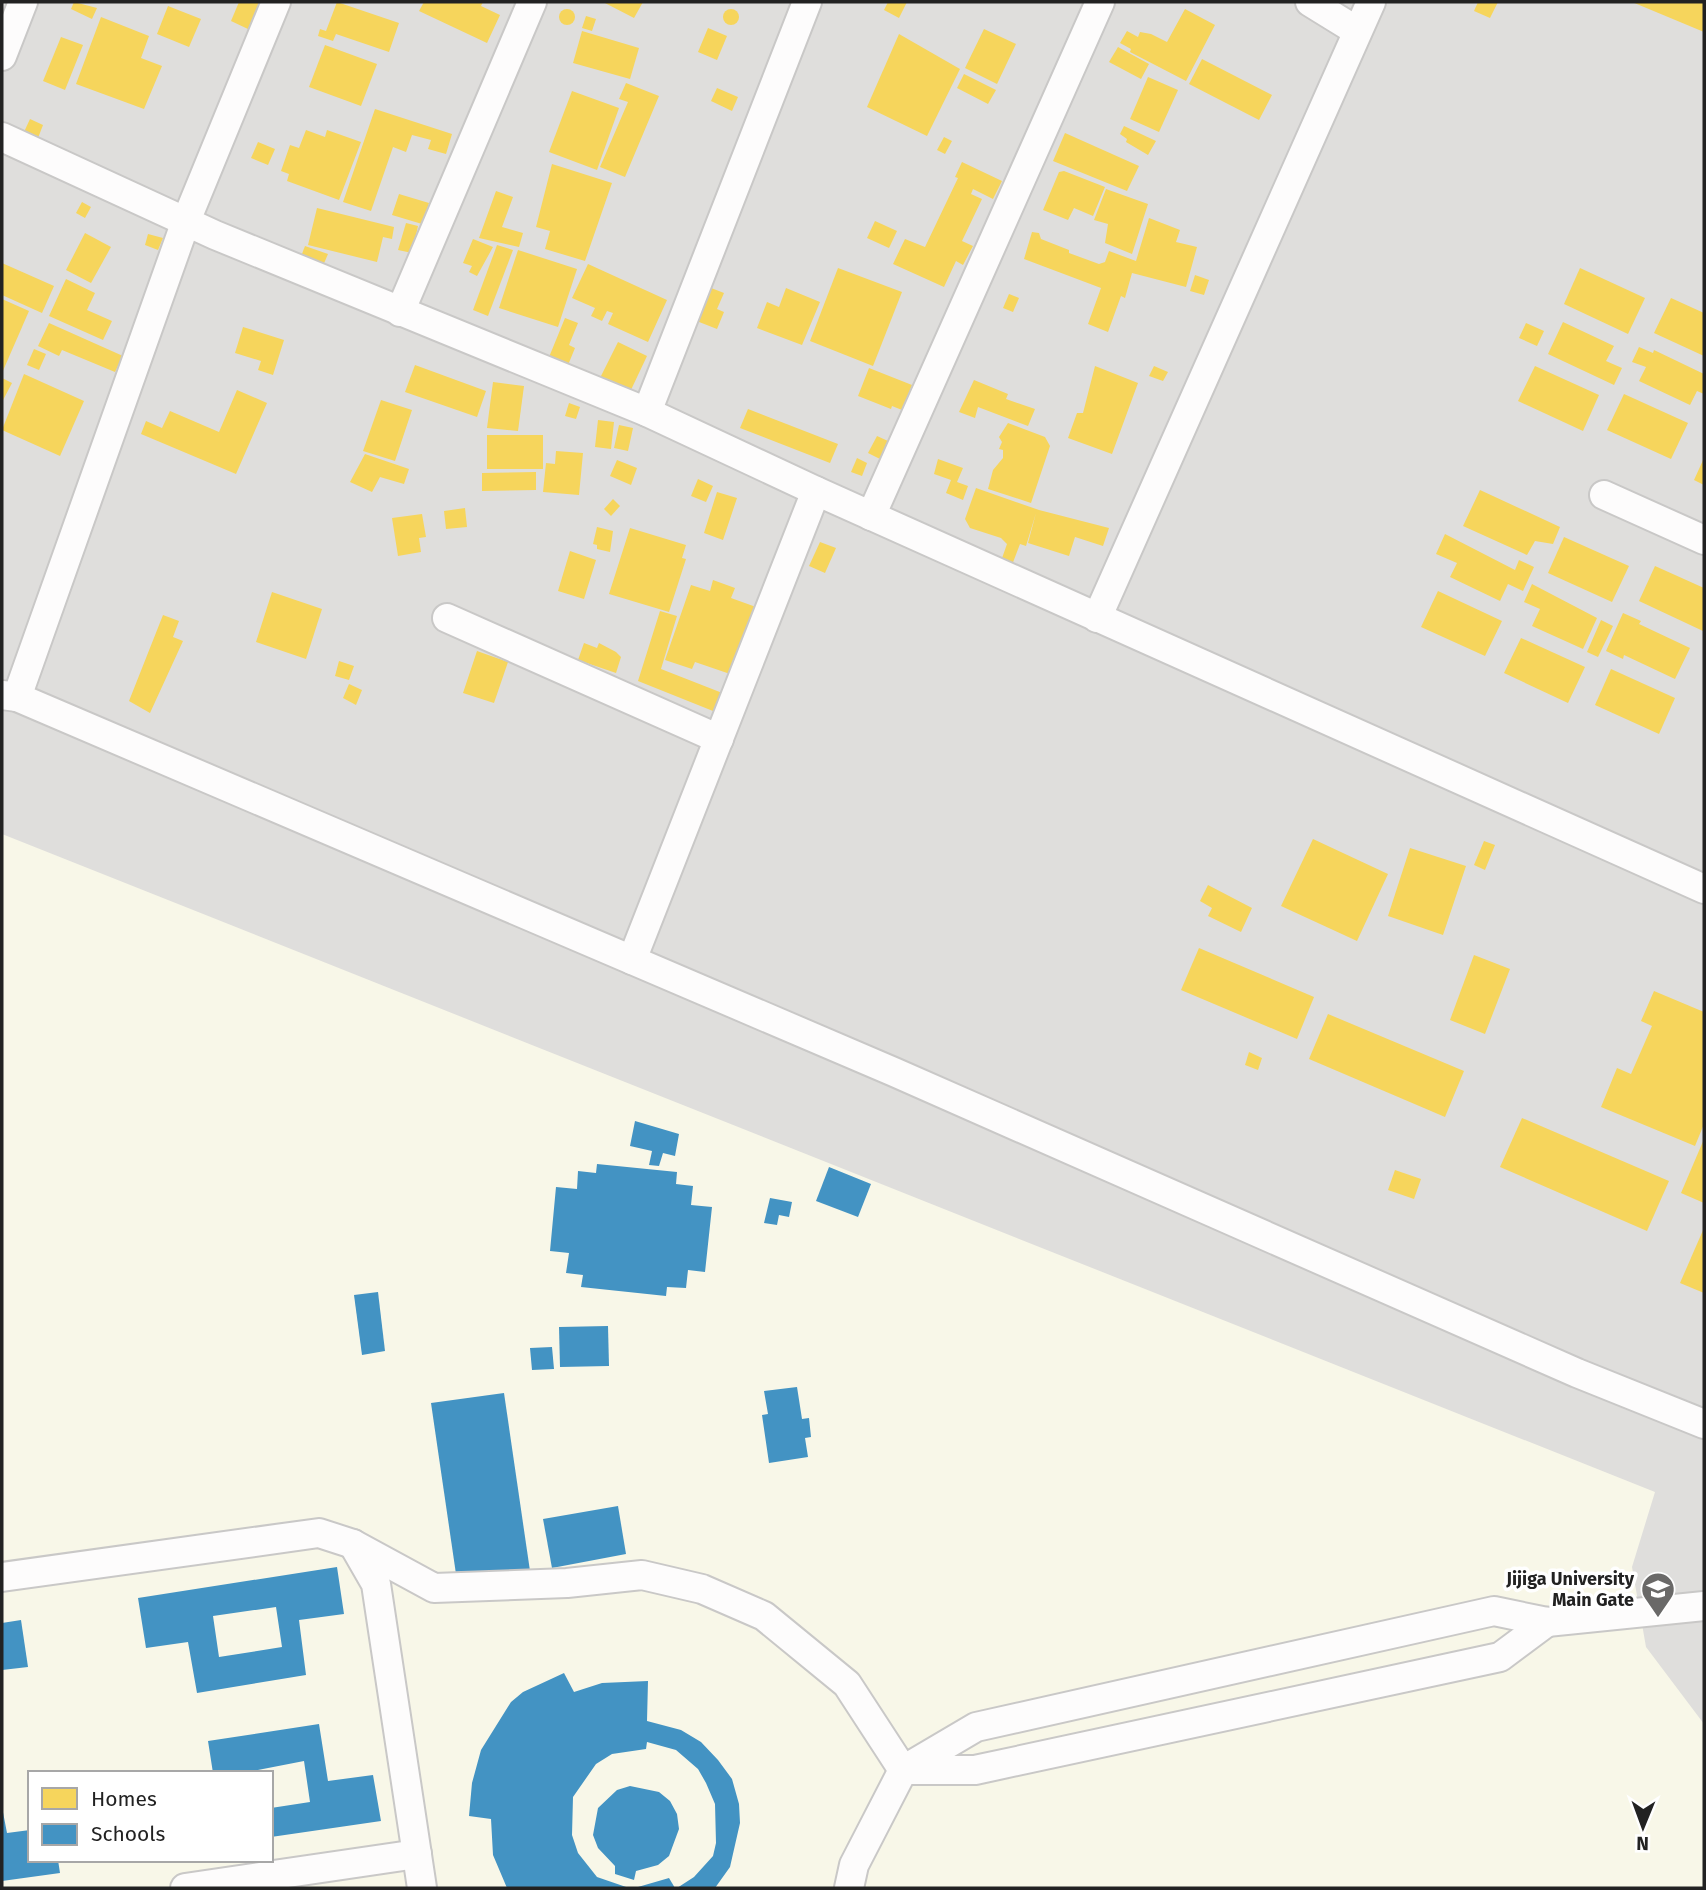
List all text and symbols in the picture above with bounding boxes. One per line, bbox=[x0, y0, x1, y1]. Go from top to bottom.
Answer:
place label: Jijiga University Main Gate bbox=[1505, 1568, 1635, 1611]
school or university icon: Jijiga University Main Gate bbox=[1639, 1570, 1677, 1619]
legend bbox=[28, 1771, 273, 1862]
text: Homes bbox=[91, 1786, 157, 1812]
north arrow bbox=[1608, 1792, 1678, 1862]
text: Schools bbox=[91, 1821, 165, 1847]
text: N bbox=[1636, 1832, 1649, 1855]

